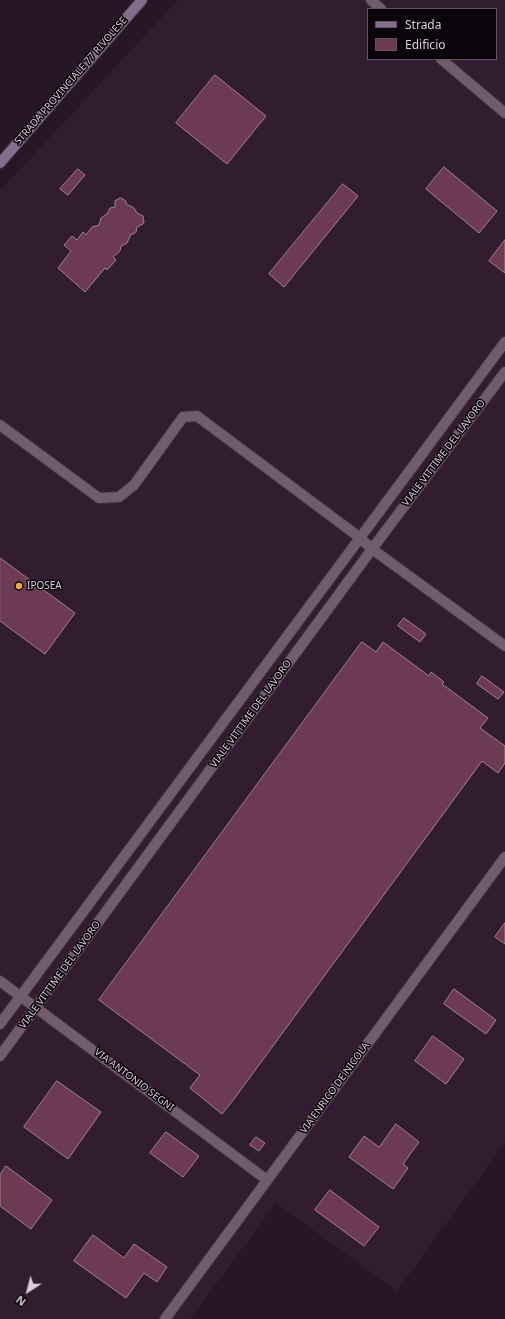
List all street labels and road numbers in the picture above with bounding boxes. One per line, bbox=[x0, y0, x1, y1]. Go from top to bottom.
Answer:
street label: STRADA PROVINCIALE 77 RIVOLESE bbox=[12, 15, 130, 147]
street label: VIALE VITTIME DEL LAVORO bbox=[400, 397, 488, 509]
street label: VIALE VITTIME DEL LAVORO bbox=[208, 658, 294, 770]
street label: VIALE VITTIME DEL LAVORO bbox=[17, 919, 103, 1031]
street label: VIA ENRICO DE NICOLA bbox=[298, 1040, 372, 1136]
street label: VIA ANTONIO SEGNI bbox=[92, 1046, 176, 1114]

